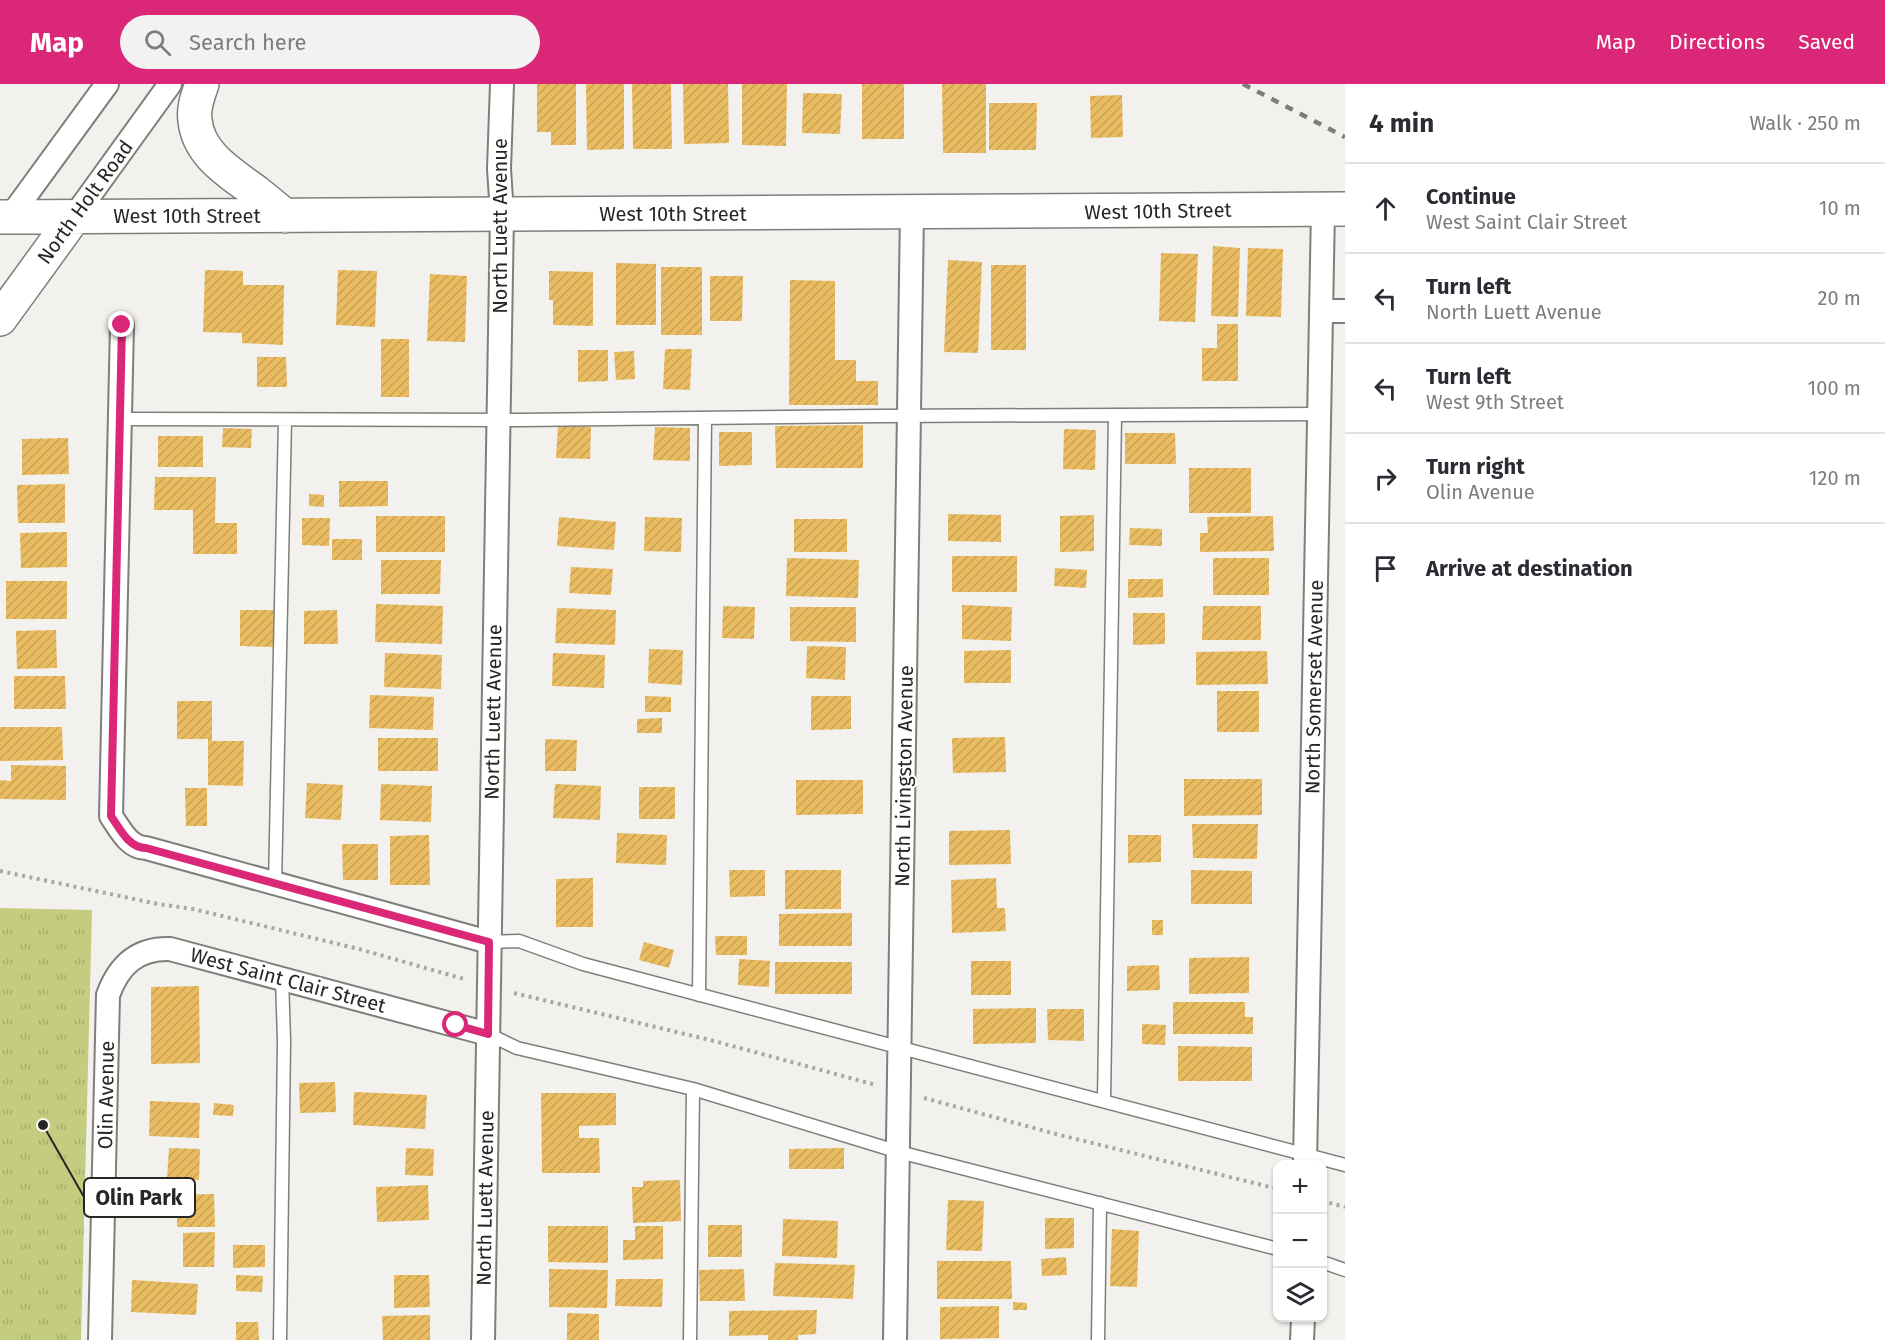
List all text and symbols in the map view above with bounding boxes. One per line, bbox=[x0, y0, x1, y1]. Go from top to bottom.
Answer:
search box bbox=[120, 15, 540, 69]
text: Map bbox=[30, 26, 84, 59]
icon: search bbox=[141, 26, 174, 59]
text: Search here bbox=[189, 29, 307, 56]
text: Map bbox=[1596, 29, 1636, 55]
text: Directions bbox=[1669, 29, 1765, 55]
text: Saved bbox=[1798, 29, 1855, 55]
text: 4 min bbox=[1369, 108, 1434, 139]
text: Walk · 250 m bbox=[1749, 111, 1861, 135]
street label: North Holt Road bbox=[32, 135, 138, 269]
street label: North Luett Avenue bbox=[488, 138, 512, 314]
text: Continue bbox=[1426, 183, 1516, 210]
icon: ahead bbox=[1369, 192, 1402, 225]
text: 10 m bbox=[1819, 196, 1861, 220]
street label: West 10th Street bbox=[1084, 198, 1233, 224]
street label: West 10th Street bbox=[599, 202, 747, 226]
street label: West 10th Street bbox=[113, 204, 261, 228]
text: West Saint Clair Street bbox=[1426, 210, 1627, 234]
text: Turn left bbox=[1426, 273, 1511, 300]
icon: left bbox=[1369, 282, 1402, 315]
text: 20 m bbox=[1818, 286, 1861, 310]
text: North Luett Avenue bbox=[1426, 300, 1602, 324]
route end bbox=[108, 311, 134, 337]
text: Turn left bbox=[1426, 363, 1511, 390]
icon: left bbox=[1369, 372, 1402, 405]
text: 100 m bbox=[1808, 376, 1861, 400]
text: West 9th Street bbox=[1426, 390, 1564, 414]
text: Turn right bbox=[1426, 453, 1525, 480]
icon: right bbox=[1369, 462, 1402, 495]
text: 120 m bbox=[1809, 466, 1861, 490]
text: Olin Avenue bbox=[1426, 480, 1535, 504]
icon: arrive bbox=[1369, 552, 1402, 585]
text: Arrive at destination bbox=[1426, 555, 1633, 582]
street label: North Somerset Avenue bbox=[1300, 580, 1328, 794]
street label: North Luett Avenue bbox=[479, 624, 507, 800]
street label: North Livingston Avenue bbox=[890, 665, 918, 887]
street label: West Saint Clair Street bbox=[188, 942, 389, 1018]
route start bbox=[442, 1011, 468, 1037]
street label: Olin Avenue bbox=[93, 1040, 119, 1150]
street label: North Luett Avenue bbox=[471, 1110, 499, 1286]
map controls bbox=[1273, 1160, 1327, 1322]
button: + bbox=[1273, 1160, 1327, 1214]
callout: Olin Park bbox=[84, 1178, 195, 1217]
text: Olin Park bbox=[96, 1185, 183, 1211]
button: − bbox=[1273, 1214, 1327, 1268]
button: layers bbox=[1273, 1268, 1327, 1322]

